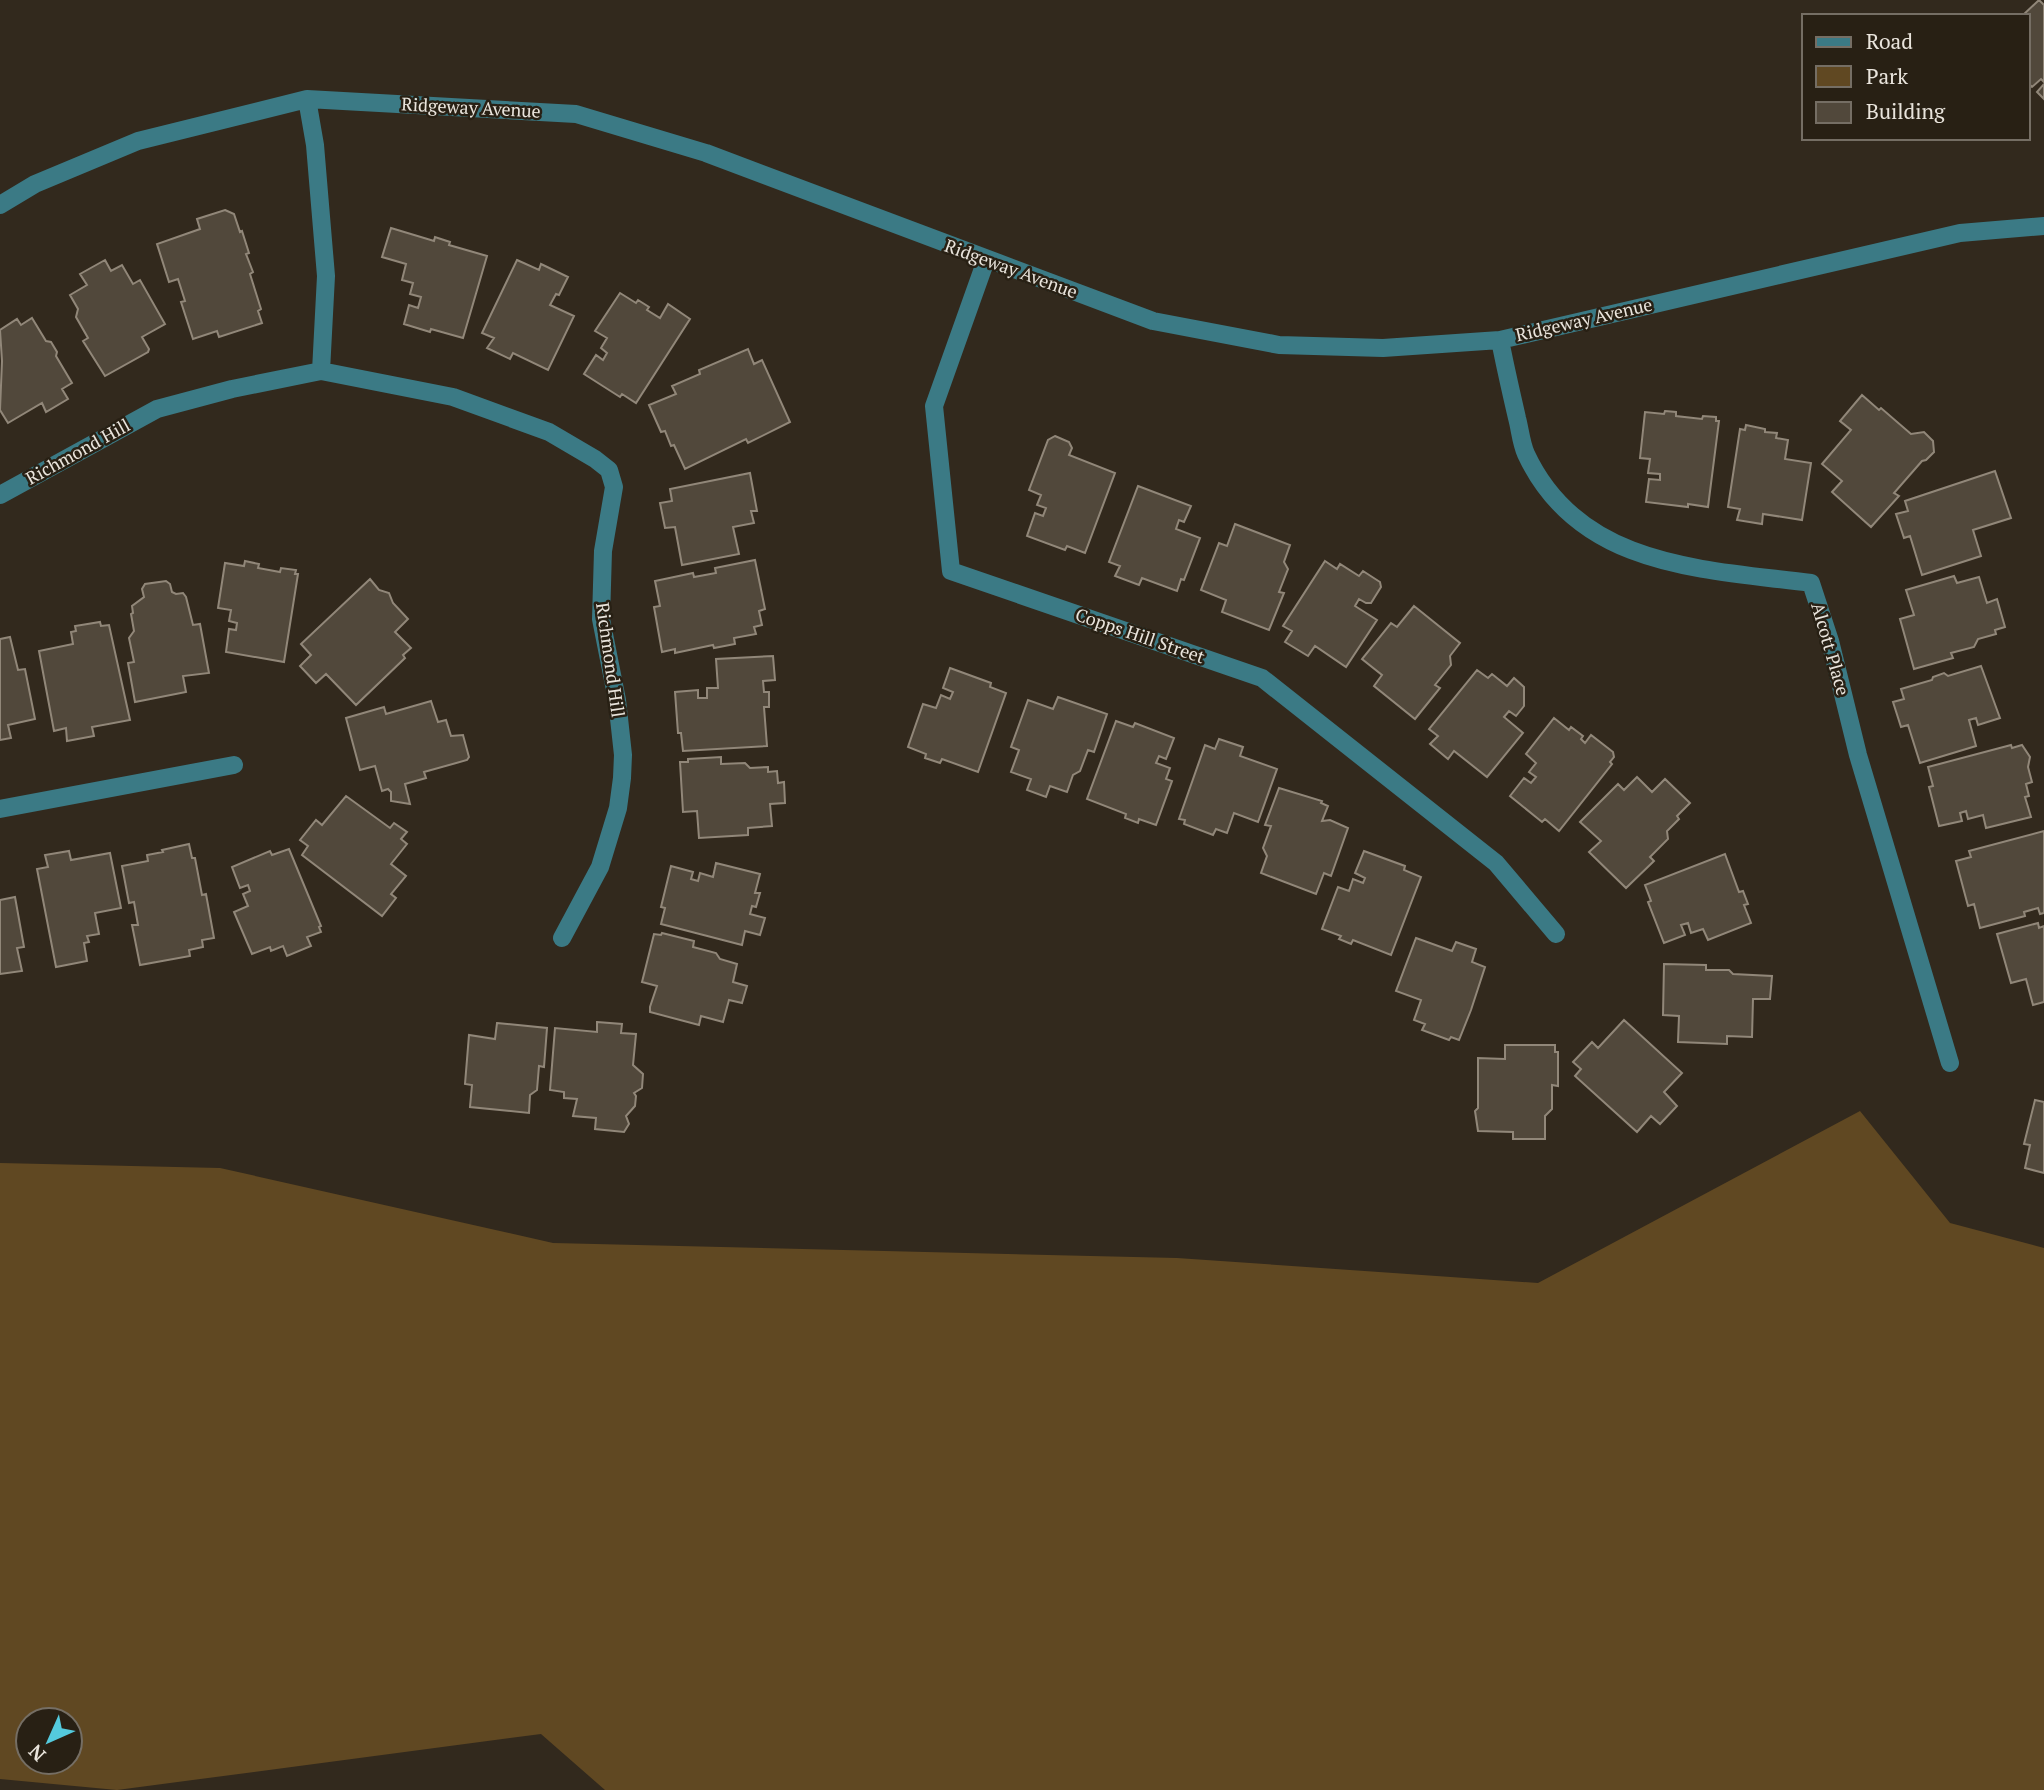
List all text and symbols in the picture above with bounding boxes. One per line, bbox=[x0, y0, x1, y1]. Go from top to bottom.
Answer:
legend bbox=[1802, 14, 2030, 140]
text: Road bbox=[1866, 27, 1913, 55]
text: Park bbox=[1866, 62, 1908, 90]
street label: Ridgeway Avenue bbox=[401, 91, 541, 123]
text: Building bbox=[1866, 97, 1946, 125]
street label: Ridgeway Avenue bbox=[942, 233, 1081, 303]
street label: Ridgeway Avenue bbox=[1513, 292, 1655, 346]
street label: Richmond Hill bbox=[21, 413, 134, 490]
street label: Alcott Place bbox=[1806, 599, 1856, 698]
street label: Richmond Hill bbox=[591, 601, 631, 719]
street label: Copps Hill Street bbox=[1072, 602, 1209, 669]
north arrow bbox=[14, 1706, 84, 1776]
text: N bbox=[22, 1739, 51, 1767]

